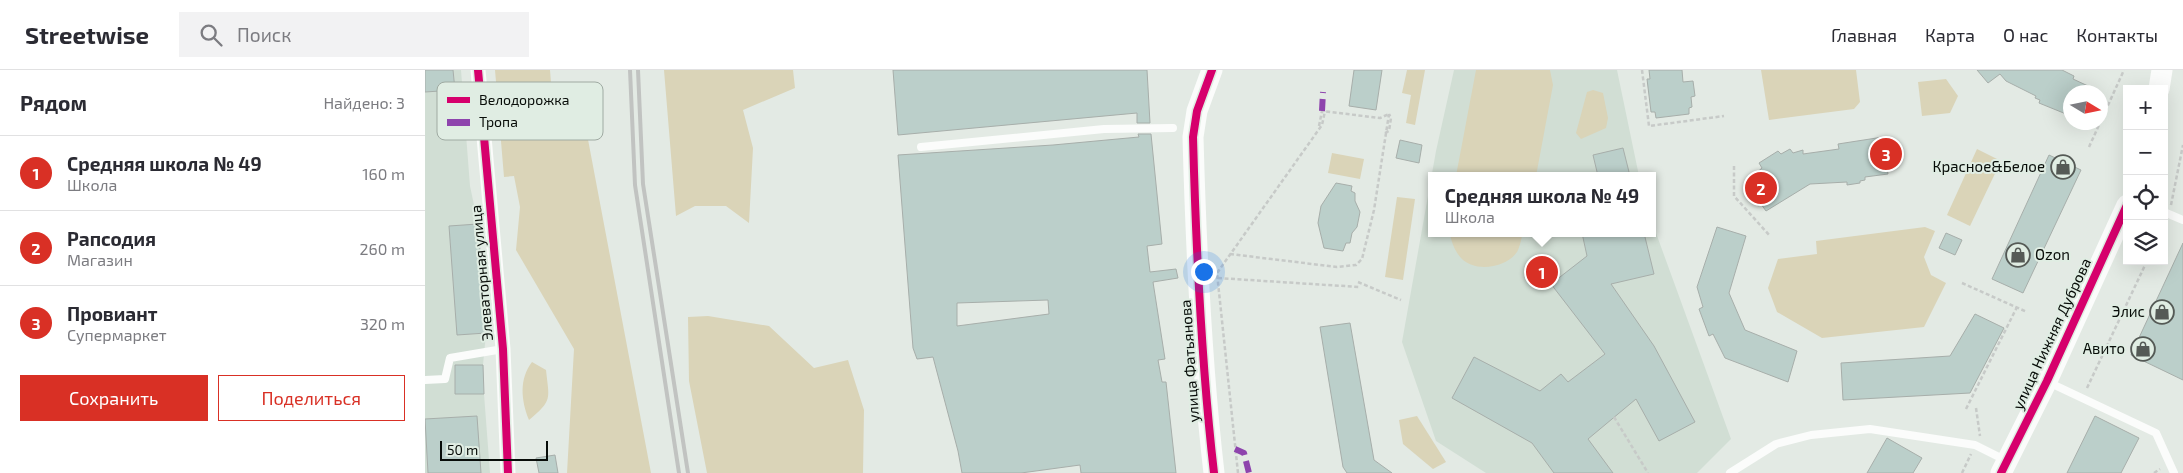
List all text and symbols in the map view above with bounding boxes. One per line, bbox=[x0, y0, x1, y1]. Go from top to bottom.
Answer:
search box bbox=[179, 12, 529, 57]
text: Streetwise bbox=[25, 20, 149, 49]
icon: search bbox=[197, 21, 225, 49]
text: Поиск bbox=[237, 23, 291, 46]
text: Главная bbox=[1831, 24, 1897, 46]
text: Карта bbox=[1925, 24, 1975, 46]
text: О нас bbox=[2003, 24, 2048, 46]
text: Контакты bbox=[2076, 24, 2158, 46]
legend bbox=[437, 82, 603, 140]
north arrow bbox=[2063, 85, 2108, 130]
map controls bbox=[2123, 85, 2168, 265]
button: + bbox=[2123, 85, 2168, 130]
text: Рядом bbox=[20, 90, 87, 115]
text: Велодорожка bbox=[479, 91, 569, 108]
text: Найдено: 3 bbox=[323, 93, 405, 112]
text: Тропа bbox=[479, 113, 518, 130]
button: − bbox=[2123, 130, 2168, 175]
pin: 3 bbox=[1870, 135, 1902, 173]
text: Средняя школа № 49 bbox=[67, 152, 262, 175]
shop icon: Красное&Белое bbox=[2050, 154, 2076, 180]
place label: Красное&Белое bbox=[1932, 157, 2045, 175]
text: 1 bbox=[33, 164, 39, 183]
text: 160 m bbox=[362, 164, 405, 183]
pin: 2 bbox=[1745, 169, 1777, 207]
popup bbox=[1428, 172, 1656, 237]
text: Школа bbox=[67, 175, 117, 194]
button: locate bbox=[2123, 175, 2168, 220]
text: Средняя школа № 49 bbox=[1445, 184, 1639, 207]
street label: Элеваторная улица bbox=[466, 204, 497, 342]
text: Школа bbox=[1445, 207, 1495, 226]
button: layers bbox=[2123, 220, 2168, 265]
text: Рапсодия bbox=[67, 227, 156, 250]
text: 2 bbox=[31, 239, 41, 258]
text: 260 m bbox=[360, 239, 405, 258]
shop icon: Ozon bbox=[2005, 242, 2031, 268]
place label: Ozon bbox=[2035, 245, 2070, 263]
text: Магазин bbox=[67, 250, 133, 269]
pin: 1 bbox=[1526, 253, 1558, 291]
street label: улица Нижняя Дуброва bbox=[2008, 255, 2095, 413]
your location bbox=[1191, 259, 1217, 285]
street label: улица Фатьянова bbox=[1176, 299, 1203, 423]
shop icon: Элис bbox=[2149, 299, 2175, 325]
text: Провиант bbox=[67, 302, 158, 325]
place label: Элис bbox=[2112, 302, 2145, 320]
text: 3 bbox=[31, 314, 41, 333]
text: 320 m bbox=[360, 314, 405, 333]
text: Супермаркет bbox=[67, 325, 166, 344]
shop icon: Авито bbox=[2130, 336, 2156, 362]
place label: Авито bbox=[2083, 339, 2125, 357]
button: Сохранить bbox=[20, 375, 208, 421]
button: Поделиться bbox=[218, 375, 405, 421]
scale bar bbox=[440, 438, 547, 461]
text: 50 m bbox=[447, 441, 478, 458]

